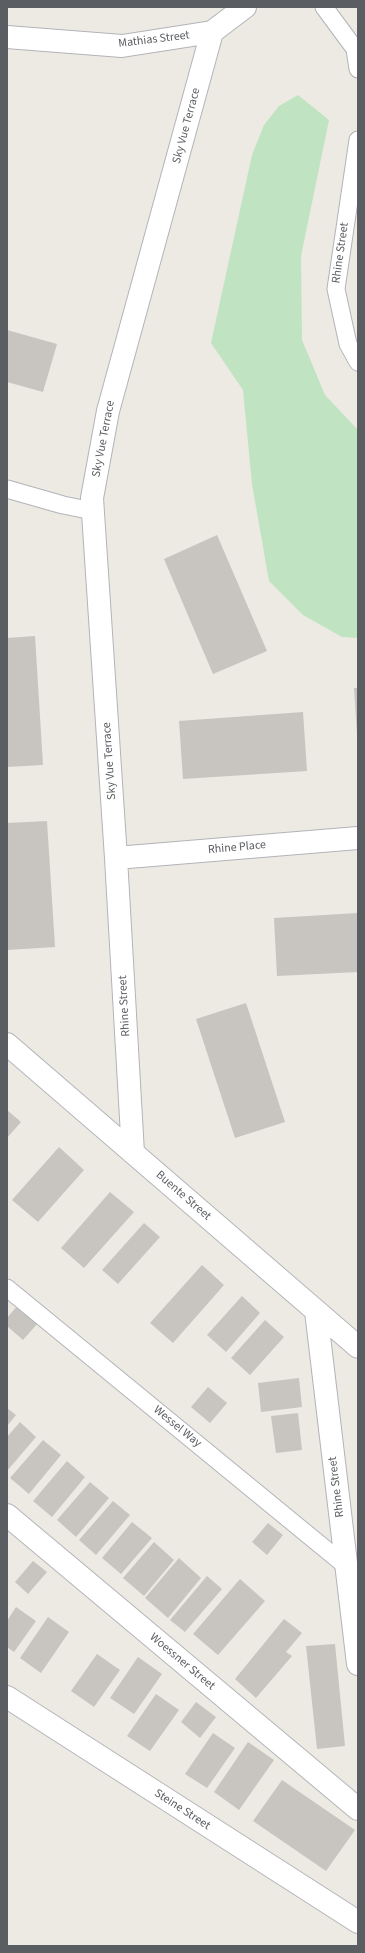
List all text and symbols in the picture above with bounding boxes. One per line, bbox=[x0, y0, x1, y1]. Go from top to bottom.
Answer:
street label: Mathias Street bbox=[118, 28, 190, 52]
street label: Sky Vue Terrace bbox=[170, 87, 204, 165]
street label: Rhine Street bbox=[330, 222, 352, 284]
street label: Sky Vue Terrace bbox=[89, 399, 119, 479]
street label: Sky Vue Terrace bbox=[100, 722, 120, 800]
street label: Rhine Place bbox=[207, 838, 267, 858]
street label: Rhine Street bbox=[116, 975, 134, 1037]
street label: Buente Street bbox=[152, 1168, 214, 1224]
street label: Wessel Way bbox=[150, 1403, 204, 1451]
street label: Rhine Street bbox=[326, 1456, 348, 1518]
street label: Woessner Street bbox=[146, 1630, 218, 1694]
street label: Steine Street bbox=[151, 1787, 213, 1833]

